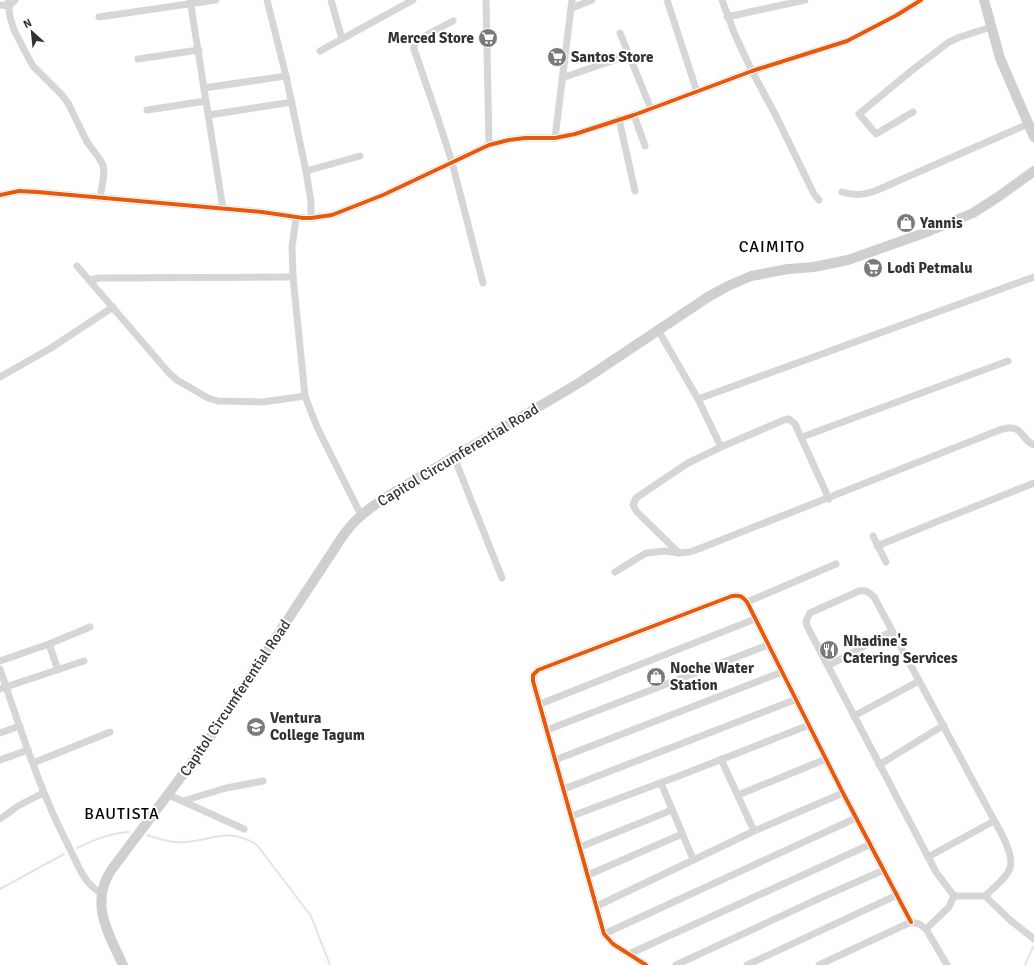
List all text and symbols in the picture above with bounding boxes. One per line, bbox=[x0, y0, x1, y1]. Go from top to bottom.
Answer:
north arrow bbox=[12, 12, 52, 52]
text: N bbox=[21, 16, 34, 31]
supermarket icon: Merced Store bbox=[477, 27, 499, 49]
place label: Merced Store bbox=[388, 29, 474, 47]
supermarket icon: Santos Store bbox=[546, 46, 568, 68]
place label: Santos Store bbox=[571, 48, 653, 66]
shop icon: Yannis bbox=[895, 212, 917, 234]
place label: Yannis bbox=[919, 214, 963, 232]
district label: CAIMITO bbox=[739, 237, 805, 257]
supermarket icon: Lodi Petmalu bbox=[862, 257, 884, 279]
place label: Lodi Petmalu bbox=[887, 259, 972, 277]
street label: Capitol Circumferential Road bbox=[374, 400, 542, 510]
street label: Capitol Circumferential Road bbox=[176, 616, 294, 780]
place label: Nhadine's Catering Services bbox=[843, 632, 958, 667]
restaurant icon: Nhadine's Catering Services bbox=[818, 639, 840, 661]
place label: Noche Water Station bbox=[670, 659, 754, 694]
shop icon: Noche Water Station bbox=[645, 666, 667, 688]
place label: Ventura College Tagum bbox=[270, 709, 365, 744]
school or university icon: Ventura College Tagum bbox=[245, 716, 267, 738]
district label: BAUTISTA bbox=[84, 804, 160, 824]

